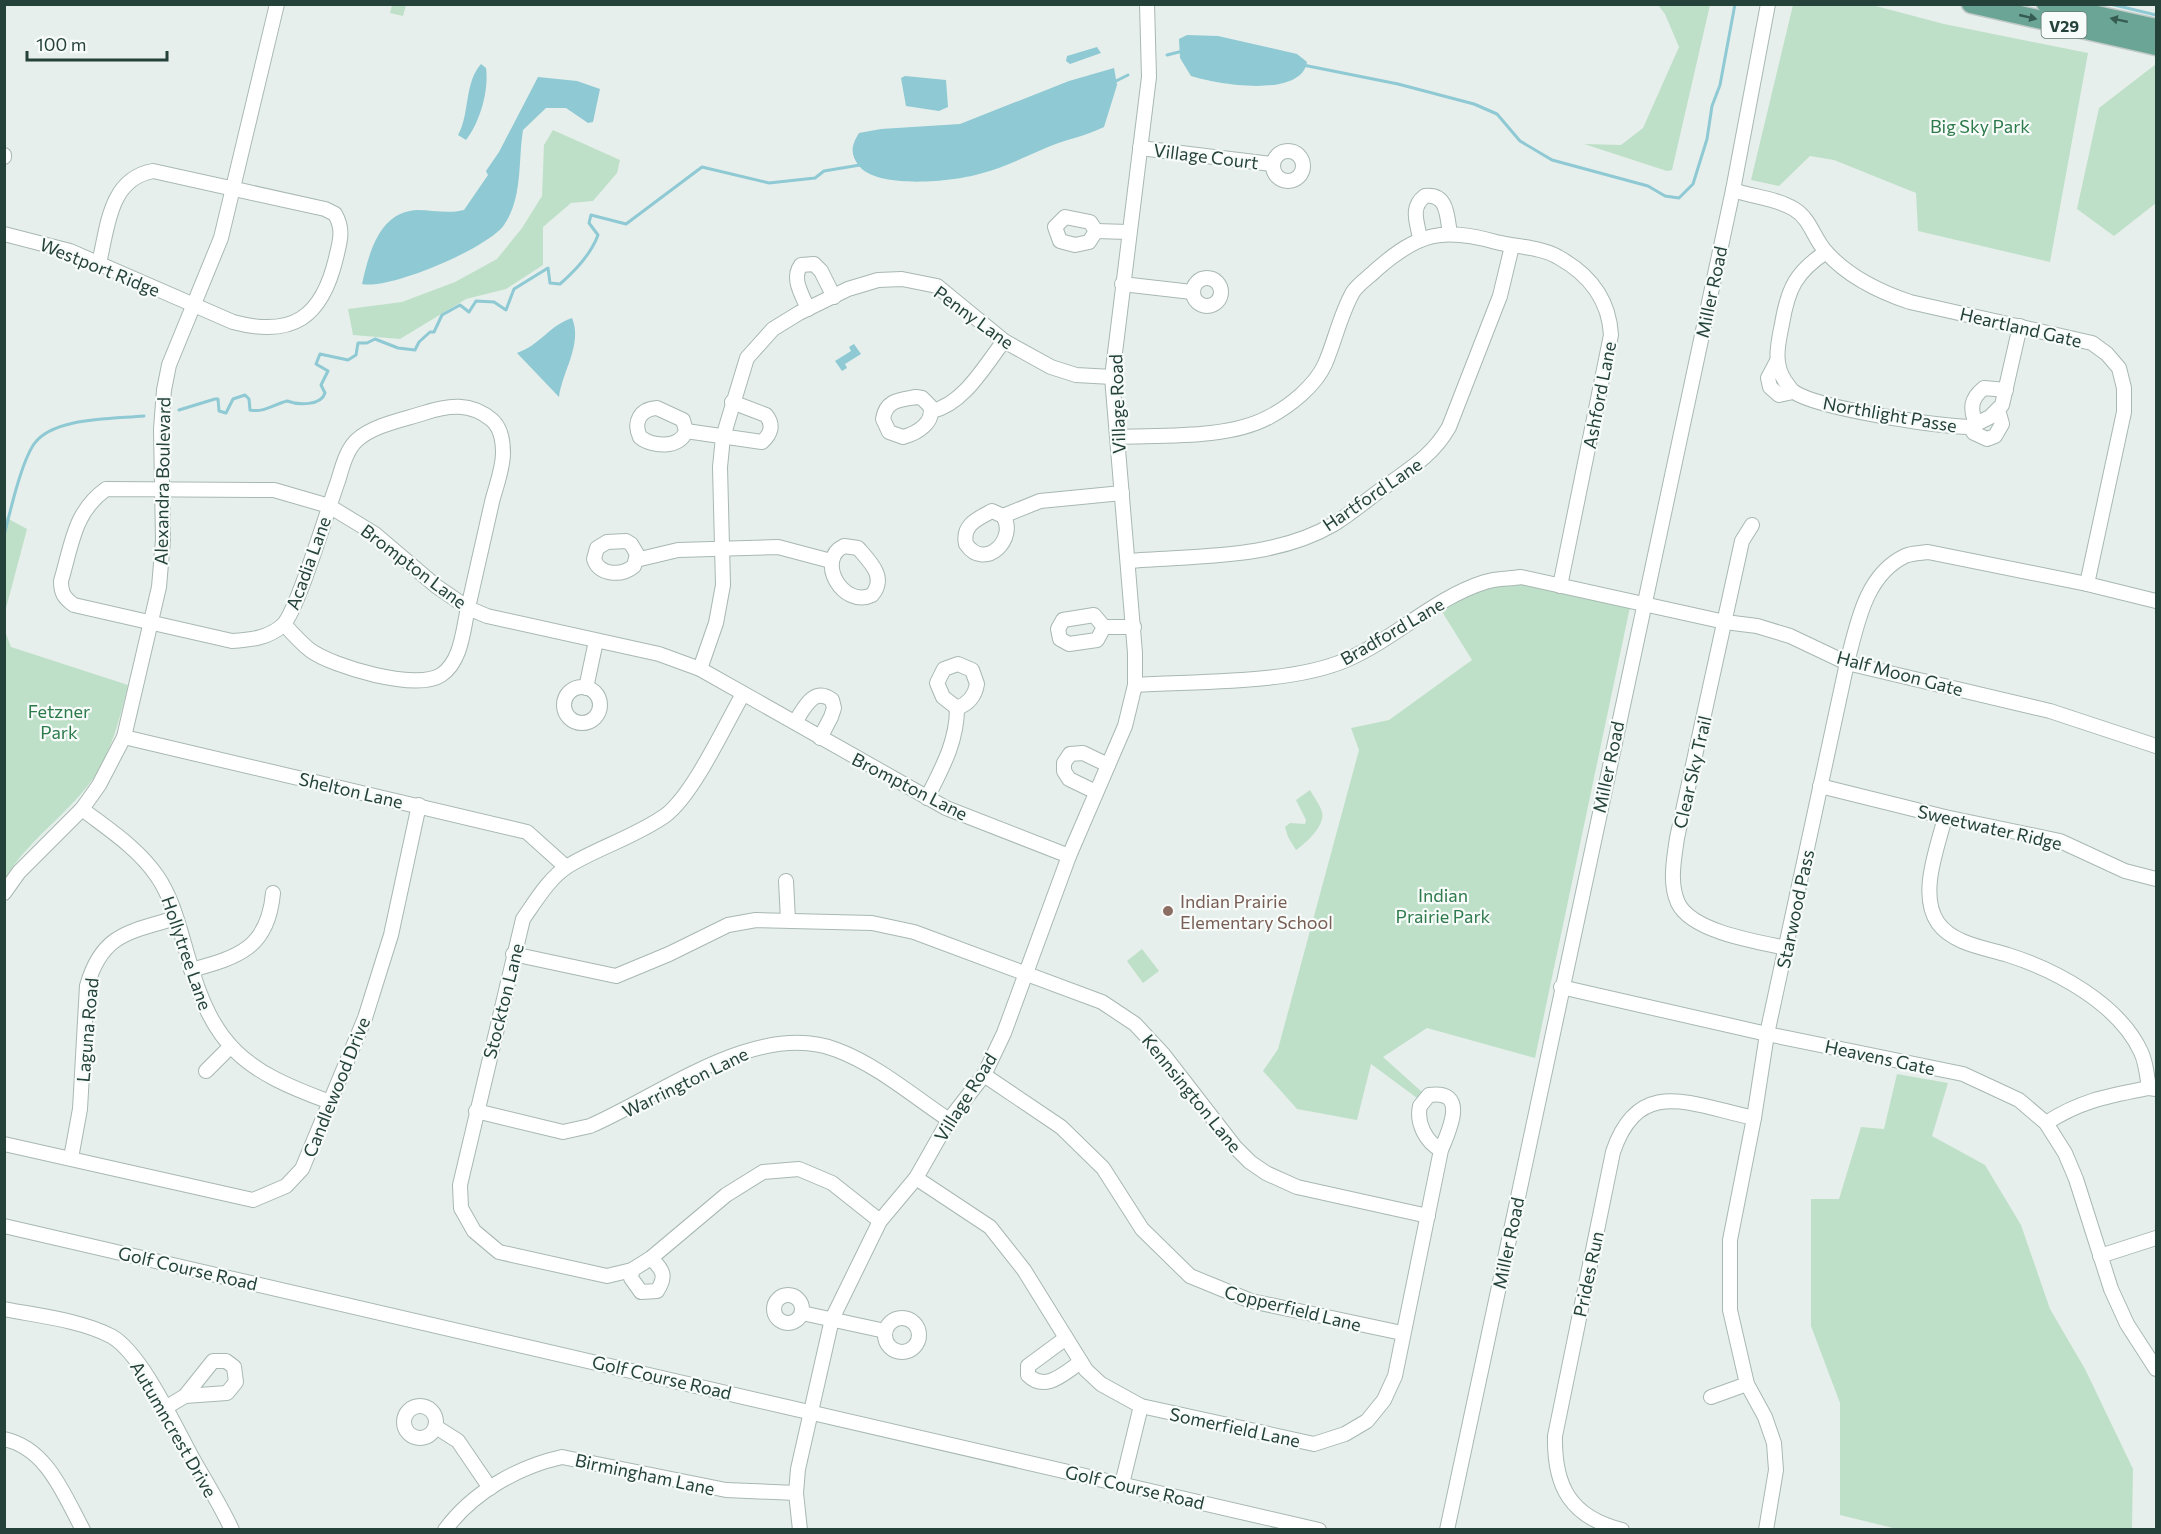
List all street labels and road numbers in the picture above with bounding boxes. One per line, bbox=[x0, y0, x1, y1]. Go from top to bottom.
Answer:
road number: V29 bbox=[2042, 12, 2086, 38]
street label: Village Court bbox=[1152, 139, 1260, 173]
street label: Westport Ridge bbox=[37, 233, 163, 301]
street label: Miller Road bbox=[1691, 244, 1731, 340]
street label: Penny Lane bbox=[930, 281, 1018, 353]
street label: Heartland Gate bbox=[1958, 302, 2084, 352]
street label: Ashford Lane bbox=[1578, 340, 1620, 450]
street label: Village Road bbox=[1104, 354, 1130, 454]
street label: Northlight Passe bbox=[1821, 391, 1959, 437]
street label: Alexandra Boulevard bbox=[150, 397, 174, 565]
street label: Hartford Lane bbox=[1318, 453, 1426, 535]
street label: Acadia Lane bbox=[281, 513, 335, 613]
street label: Brompton Lane bbox=[357, 519, 471, 613]
street label: Bradford Lane bbox=[1336, 592, 1448, 670]
street label: Half Moon Gate bbox=[1834, 646, 1966, 700]
street label: Clear Sky Trail bbox=[1668, 713, 1716, 831]
street label: Miller Road bbox=[1588, 719, 1628, 815]
street label: Brompton Lane bbox=[849, 747, 971, 825]
street label: Shelton Lane bbox=[297, 767, 405, 813]
street label: Sweetwater Ridge bbox=[1916, 800, 2064, 854]
street label: Starwood Pass bbox=[1772, 848, 1818, 970]
street label: Hollytree Lane bbox=[157, 893, 217, 1013]
street label: Stockton Lane bbox=[478, 941, 528, 1061]
street label: Laguna Road bbox=[71, 977, 103, 1083]
street label: Candlewood Drive bbox=[298, 1014, 374, 1160]
street label: Kennsington Lane bbox=[1138, 1029, 1246, 1157]
street label: Heavens Gate bbox=[1823, 1035, 1937, 1079]
street label: Warrington Lane bbox=[619, 1042, 751, 1122]
street label: Village Road bbox=[929, 1049, 1001, 1145]
street label: Miller Road bbox=[1488, 1195, 1528, 1291]
street label: Prides Run bbox=[1568, 1229, 1608, 1319]
street label: Golf Course Road bbox=[116, 1241, 260, 1295]
street label: Copperfield Lane bbox=[1222, 1280, 1364, 1336]
street label: Golf Course Road bbox=[590, 1350, 734, 1404]
street label: Autumncrest Drive bbox=[126, 1357, 222, 1501]
street label: Somerfield Lane bbox=[1168, 1402, 1302, 1452]
street label: Birmingham Lane bbox=[573, 1448, 717, 1500]
street label: Golf Course Road bbox=[1063, 1460, 1207, 1514]

